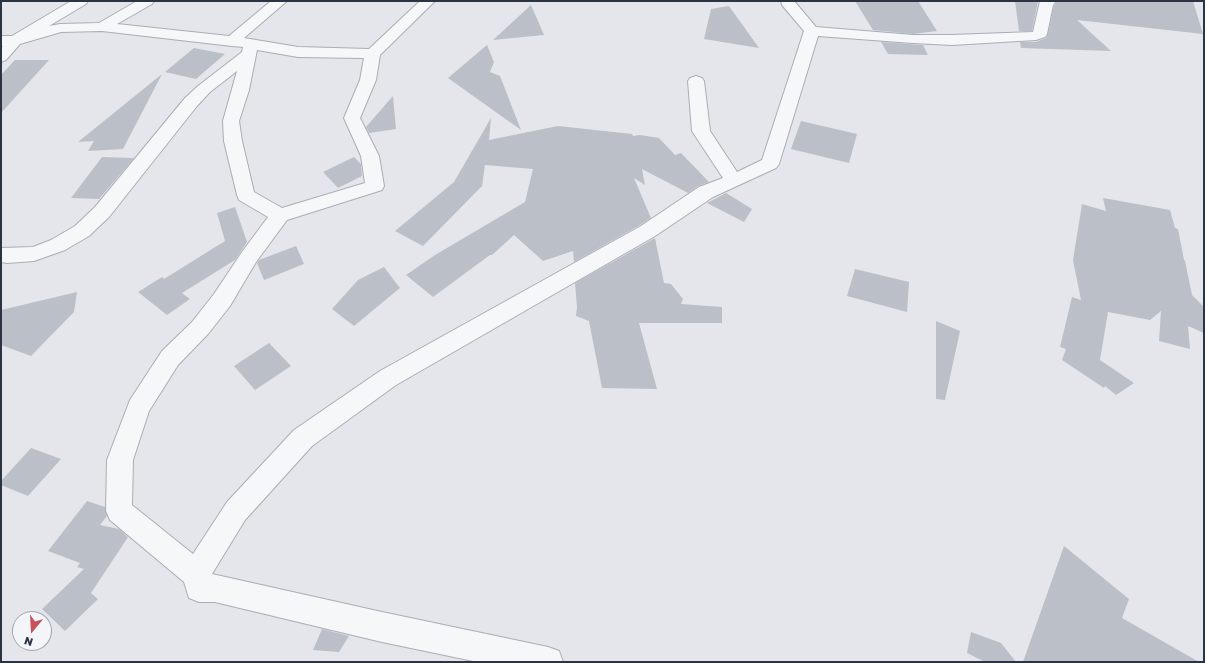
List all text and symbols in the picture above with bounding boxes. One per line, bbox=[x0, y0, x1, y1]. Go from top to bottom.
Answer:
north arrow bbox=[12, 611, 52, 651]
text: N bbox=[22, 634, 34, 649]

